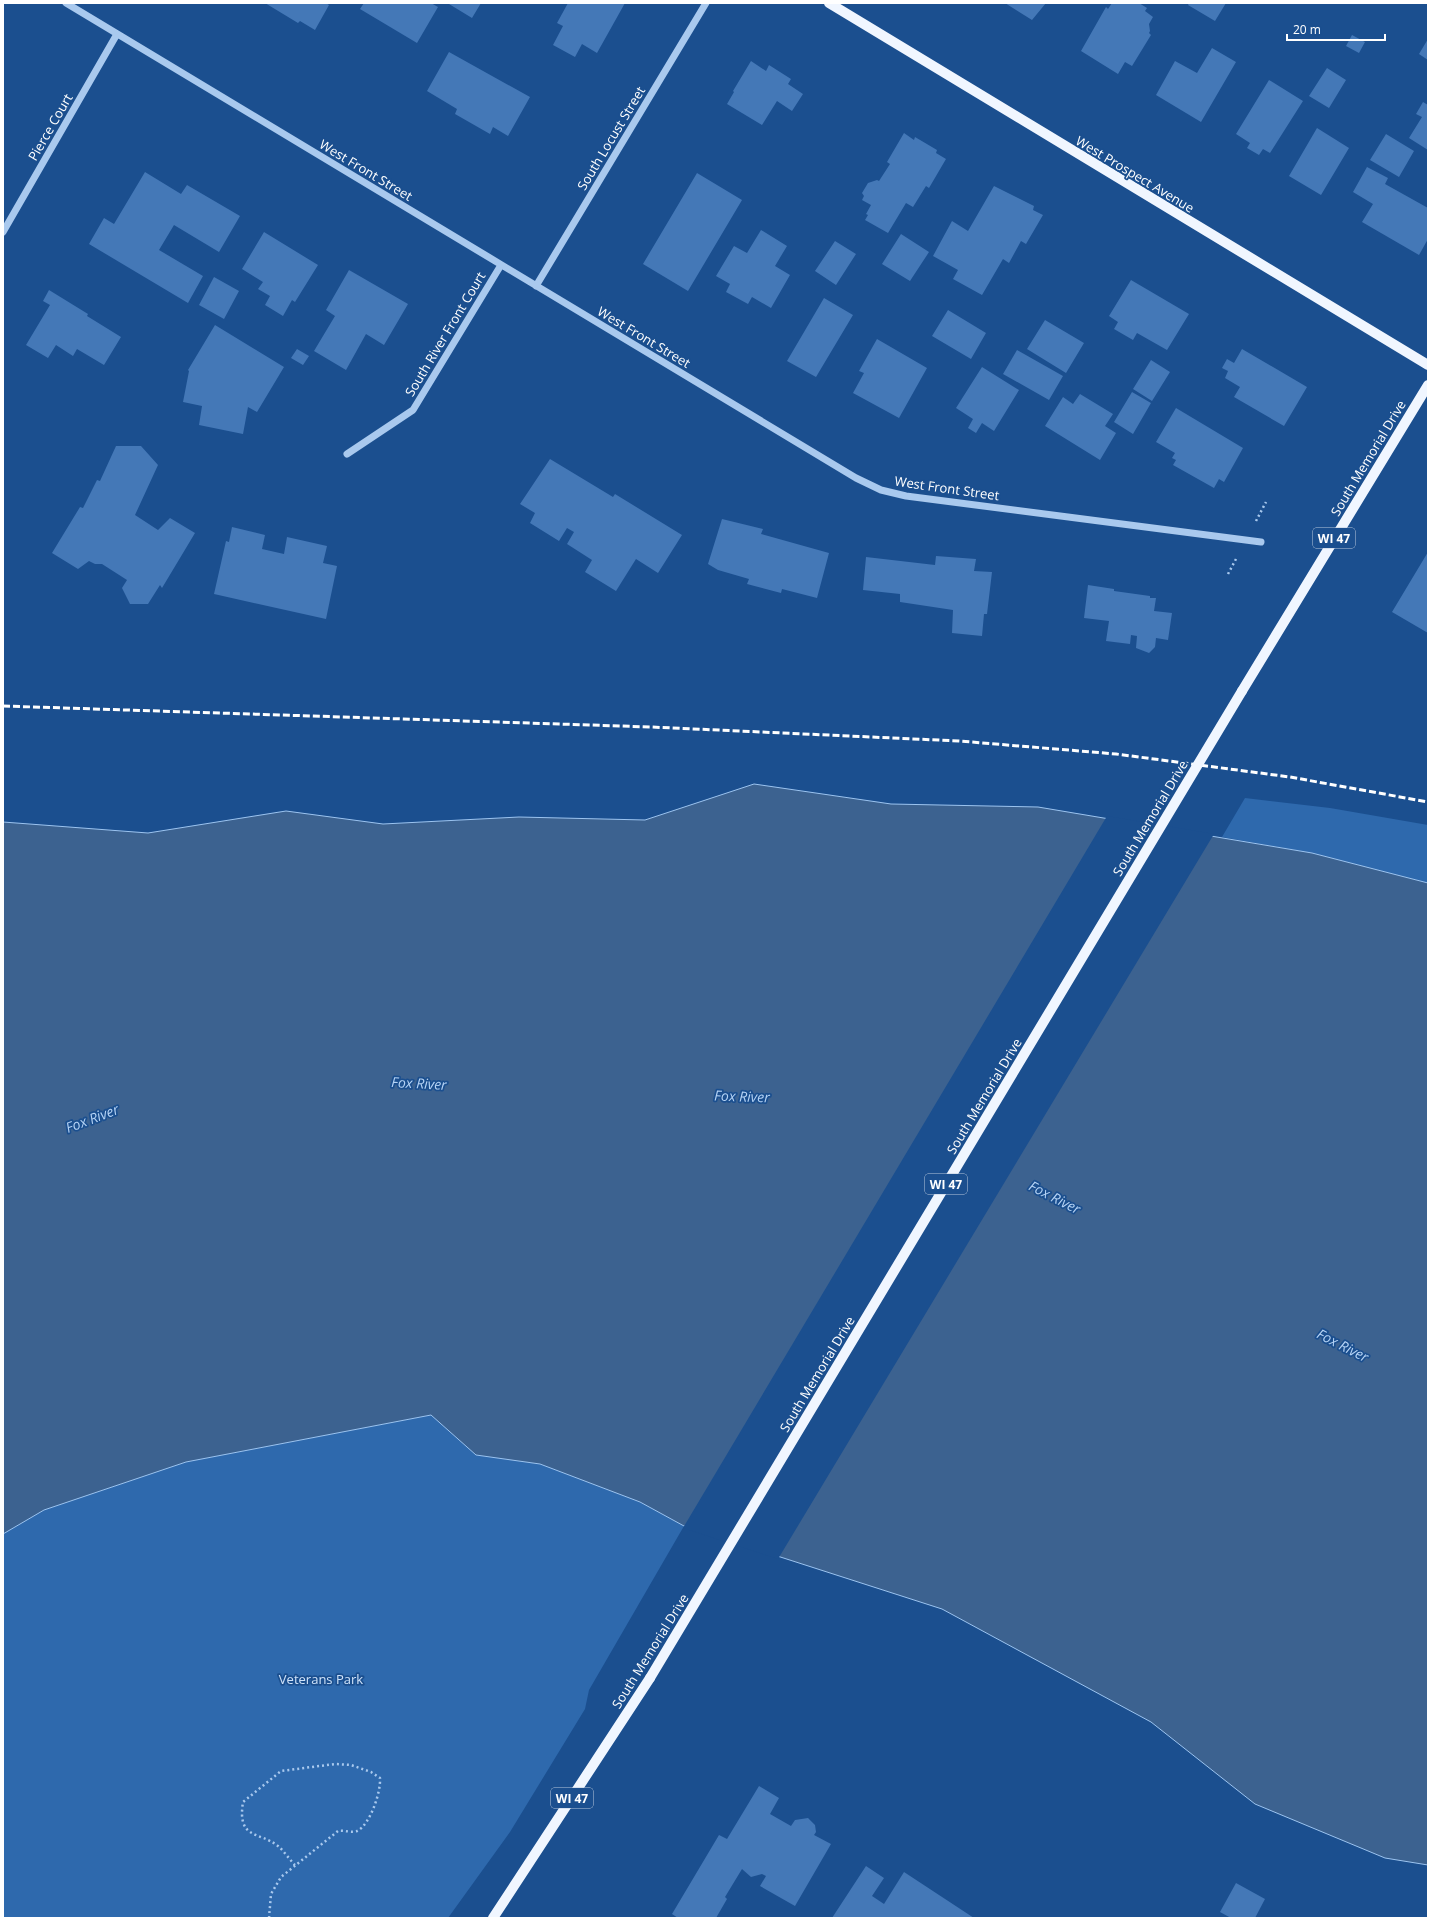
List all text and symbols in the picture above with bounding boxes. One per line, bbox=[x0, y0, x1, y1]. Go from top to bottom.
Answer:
scale bar bbox=[1287, 16, 1385, 42]
text: 20 m bbox=[1293, 21, 1321, 38]
street label: South Locust Street bbox=[573, 82, 649, 193]
street label: Pierce Court bbox=[24, 90, 77, 164]
street label: West Prospect Avenue bbox=[1072, 131, 1198, 217]
street label: West Front Street bbox=[316, 135, 416, 205]
street label: South River Front Court bbox=[401, 268, 490, 400]
street label: West Front Street bbox=[594, 302, 694, 372]
street label: South Memorial Drive bbox=[1326, 397, 1410, 519]
street label: West Front Street bbox=[893, 472, 1001, 504]
road number: WI 47 bbox=[1313, 528, 1355, 548]
street label: South Memorial Drive bbox=[1108, 757, 1192, 879]
street label: South Memorial Drive bbox=[942, 1035, 1026, 1157]
water label: Fox River bbox=[391, 1072, 448, 1094]
water label: Fox River bbox=[714, 1086, 770, 1106]
water label: Fox River bbox=[63, 1099, 122, 1137]
road number: WI 47 bbox=[925, 1174, 967, 1194]
water label: Fox River bbox=[1026, 1176, 1084, 1218]
street label: South Memorial Drive bbox=[775, 1313, 859, 1435]
water label: Fox River bbox=[1314, 1324, 1372, 1366]
street label: South Memorial Drive bbox=[607, 1590, 693, 1712]
park label: Veterans Park bbox=[279, 1670, 363, 1688]
road number: WI 47 bbox=[551, 1788, 593, 1808]

